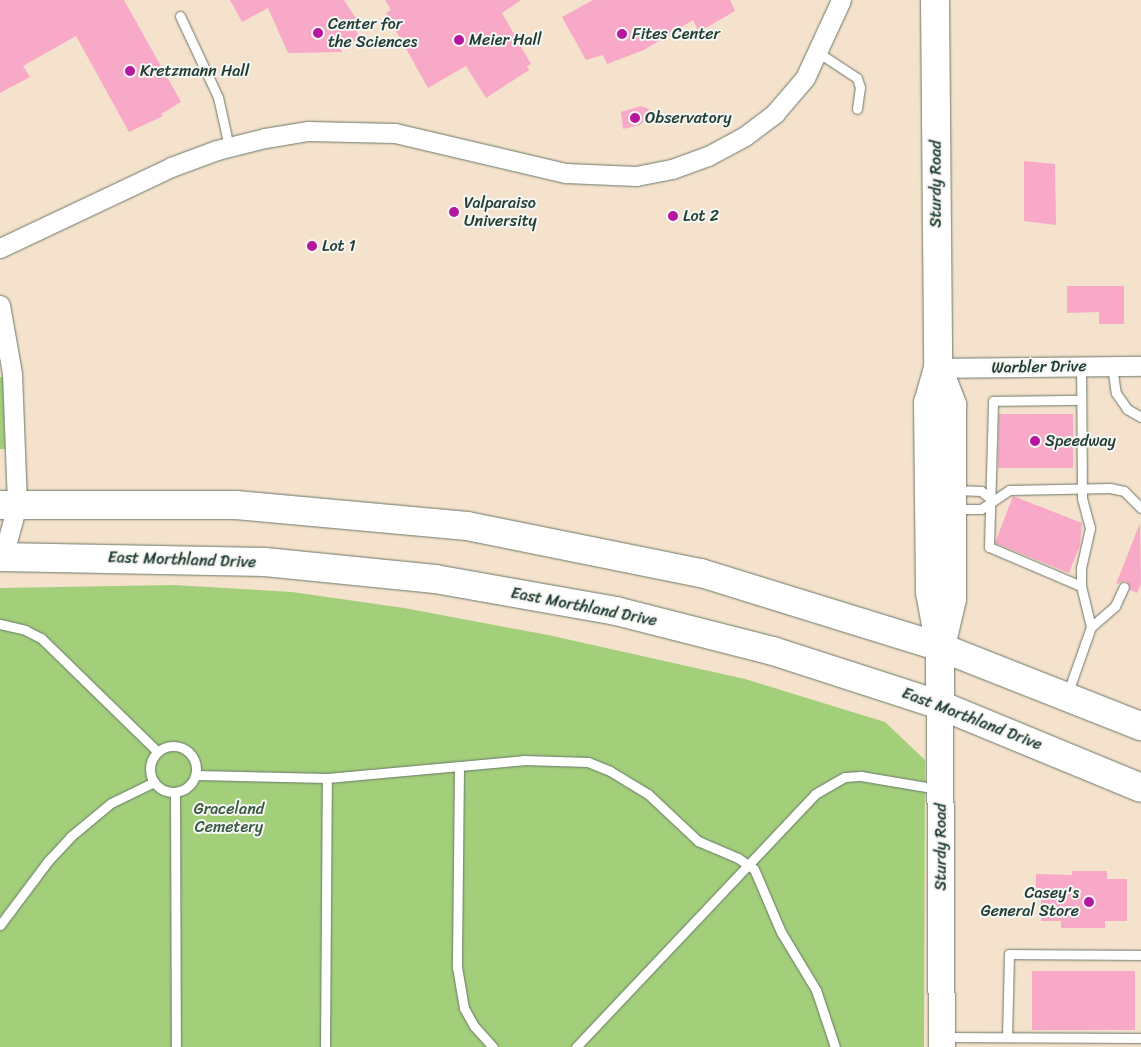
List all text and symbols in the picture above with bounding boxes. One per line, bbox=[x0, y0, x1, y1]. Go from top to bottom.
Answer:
place label: Center for the Sciences bbox=[328, 14, 418, 52]
place label: Fites Center bbox=[632, 24, 720, 44]
marker: Center for the Sciences bbox=[312, 27, 324, 39]
marker: Fites Center bbox=[616, 28, 628, 40]
place label: Meier Hall bbox=[469, 30, 542, 50]
marker: Meier Hall bbox=[453, 34, 465, 46]
place label: Kretzmann Hall bbox=[140, 61, 249, 81]
marker: Kretzmann Hall bbox=[124, 65, 136, 77]
place label: Observatory bbox=[645, 108, 732, 128]
marker: Observatory bbox=[629, 112, 641, 124]
street label: Sturdy Road bbox=[926, 140, 946, 228]
place label: Valparaiso University bbox=[464, 193, 537, 231]
marker: Valparaiso University bbox=[448, 206, 460, 218]
place label: Lot 2 bbox=[683, 206, 719, 226]
marker: Lot 2 bbox=[667, 210, 679, 222]
place label: Lot 1 bbox=[322, 236, 356, 256]
marker: Lot 1 bbox=[306, 240, 318, 252]
street label: Warbler Drive bbox=[991, 357, 1087, 377]
place label: Speedway bbox=[1045, 431, 1116, 451]
marker: Speedway bbox=[1029, 435, 1041, 447]
street label: East Morthland Drive bbox=[107, 548, 257, 572]
street label: East Morthland Drive bbox=[509, 583, 659, 631]
street label: East Morthland Drive bbox=[899, 683, 1045, 755]
park label: Graceland Cemetery bbox=[194, 799, 264, 837]
street label: Sturdy Road bbox=[931, 803, 951, 891]
place label: Casey's General Store bbox=[981, 883, 1079, 921]
marker: Casey's General Store bbox=[1083, 896, 1095, 908]

